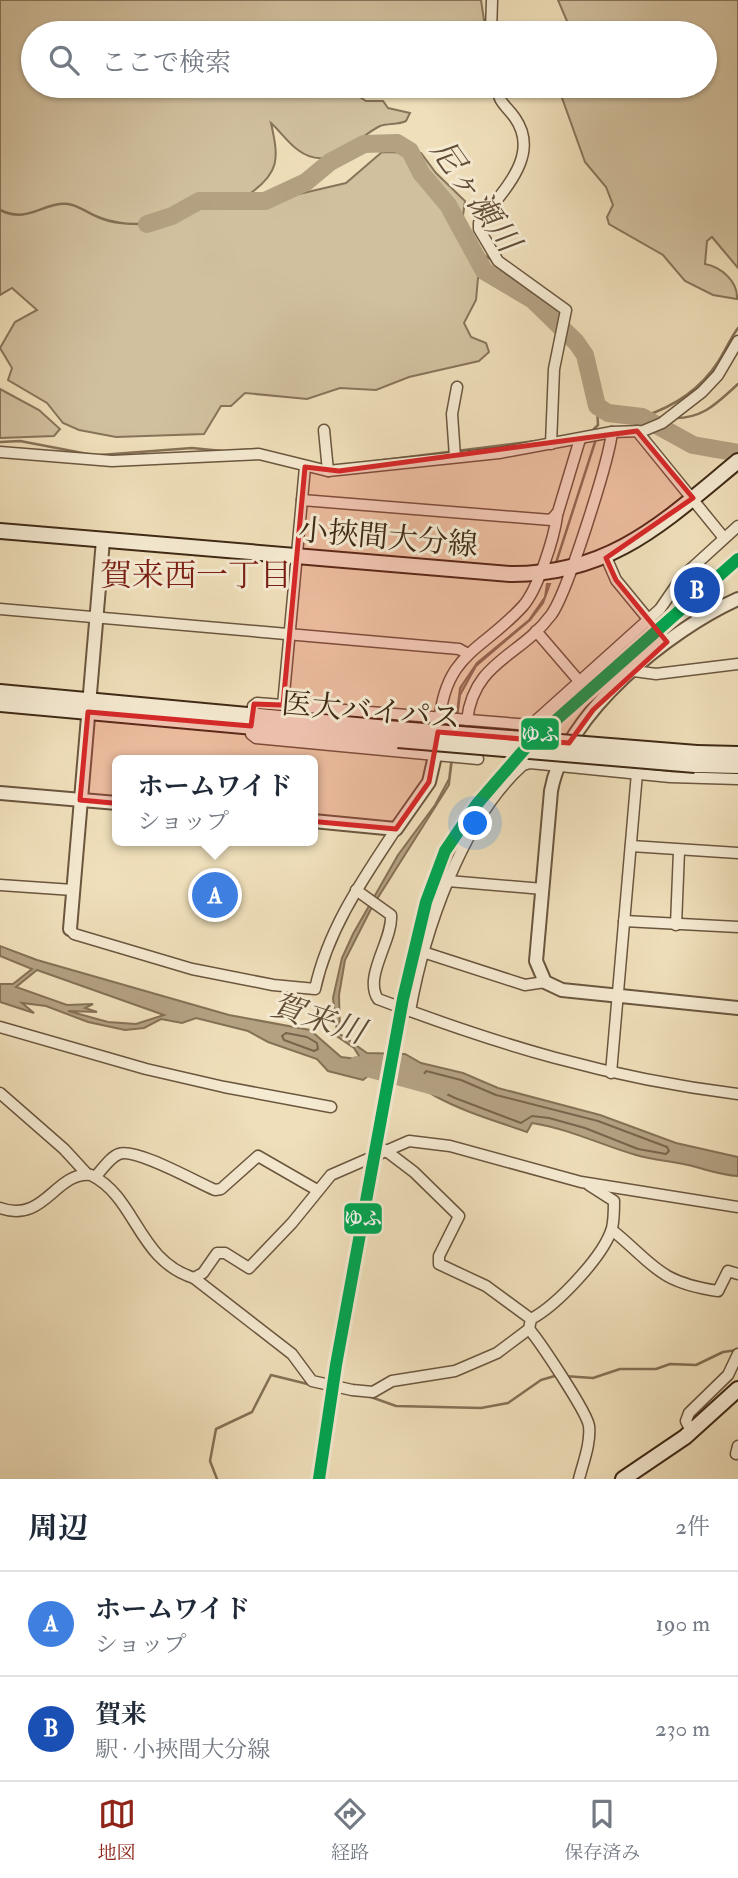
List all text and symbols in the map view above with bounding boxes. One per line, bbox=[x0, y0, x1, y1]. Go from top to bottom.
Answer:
search box bbox=[21, 21, 717, 98]
icon: search bbox=[45, 41, 83, 79]
text: ここで検索 bbox=[101, 47, 231, 79]
water label: 尼ヶ瀬川 bbox=[422, 132, 530, 262]
street label: 小挾間大分線 bbox=[297, 512, 479, 564]
district label: 賀来西一丁目 bbox=[100, 556, 292, 596]
pin: B bbox=[674, 564, 720, 616]
street label: 医大バイパス bbox=[280, 685, 462, 737]
line badge: ゆふ bbox=[520, 717, 560, 751]
text: ゆふ bbox=[521, 723, 559, 747]
popup bbox=[112, 755, 318, 846]
text: ホームワイド bbox=[137, 771, 293, 803]
your location bbox=[458, 806, 492, 840]
text: ショップ bbox=[137, 807, 229, 836]
pin: A bbox=[192, 869, 238, 921]
water label: 賀来川 bbox=[266, 985, 373, 1054]
line badge: ゆふ bbox=[343, 1202, 383, 1235]
text: ゆふ bbox=[344, 1207, 382, 1231]
text: 周辺 bbox=[28, 1510, 88, 1547]
text: 2件 bbox=[675, 1512, 710, 1541]
text: ホームワイド bbox=[95, 1594, 250, 1626]
text: A bbox=[44, 1609, 58, 1638]
text: 190 m bbox=[656, 1609, 710, 1638]
text: ショップ bbox=[95, 1630, 187, 1659]
text: 賀来 bbox=[95, 1699, 147, 1731]
text: B bbox=[43, 1714, 59, 1743]
text: 230 m bbox=[655, 1714, 710, 1743]
text: 駅 · 小挾間大分線 bbox=[95, 1735, 270, 1764]
tab: 地図 bbox=[98, 1795, 136, 1865]
tab: 経路 bbox=[331, 1795, 369, 1865]
tab: 保存済み bbox=[564, 1795, 640, 1865]

